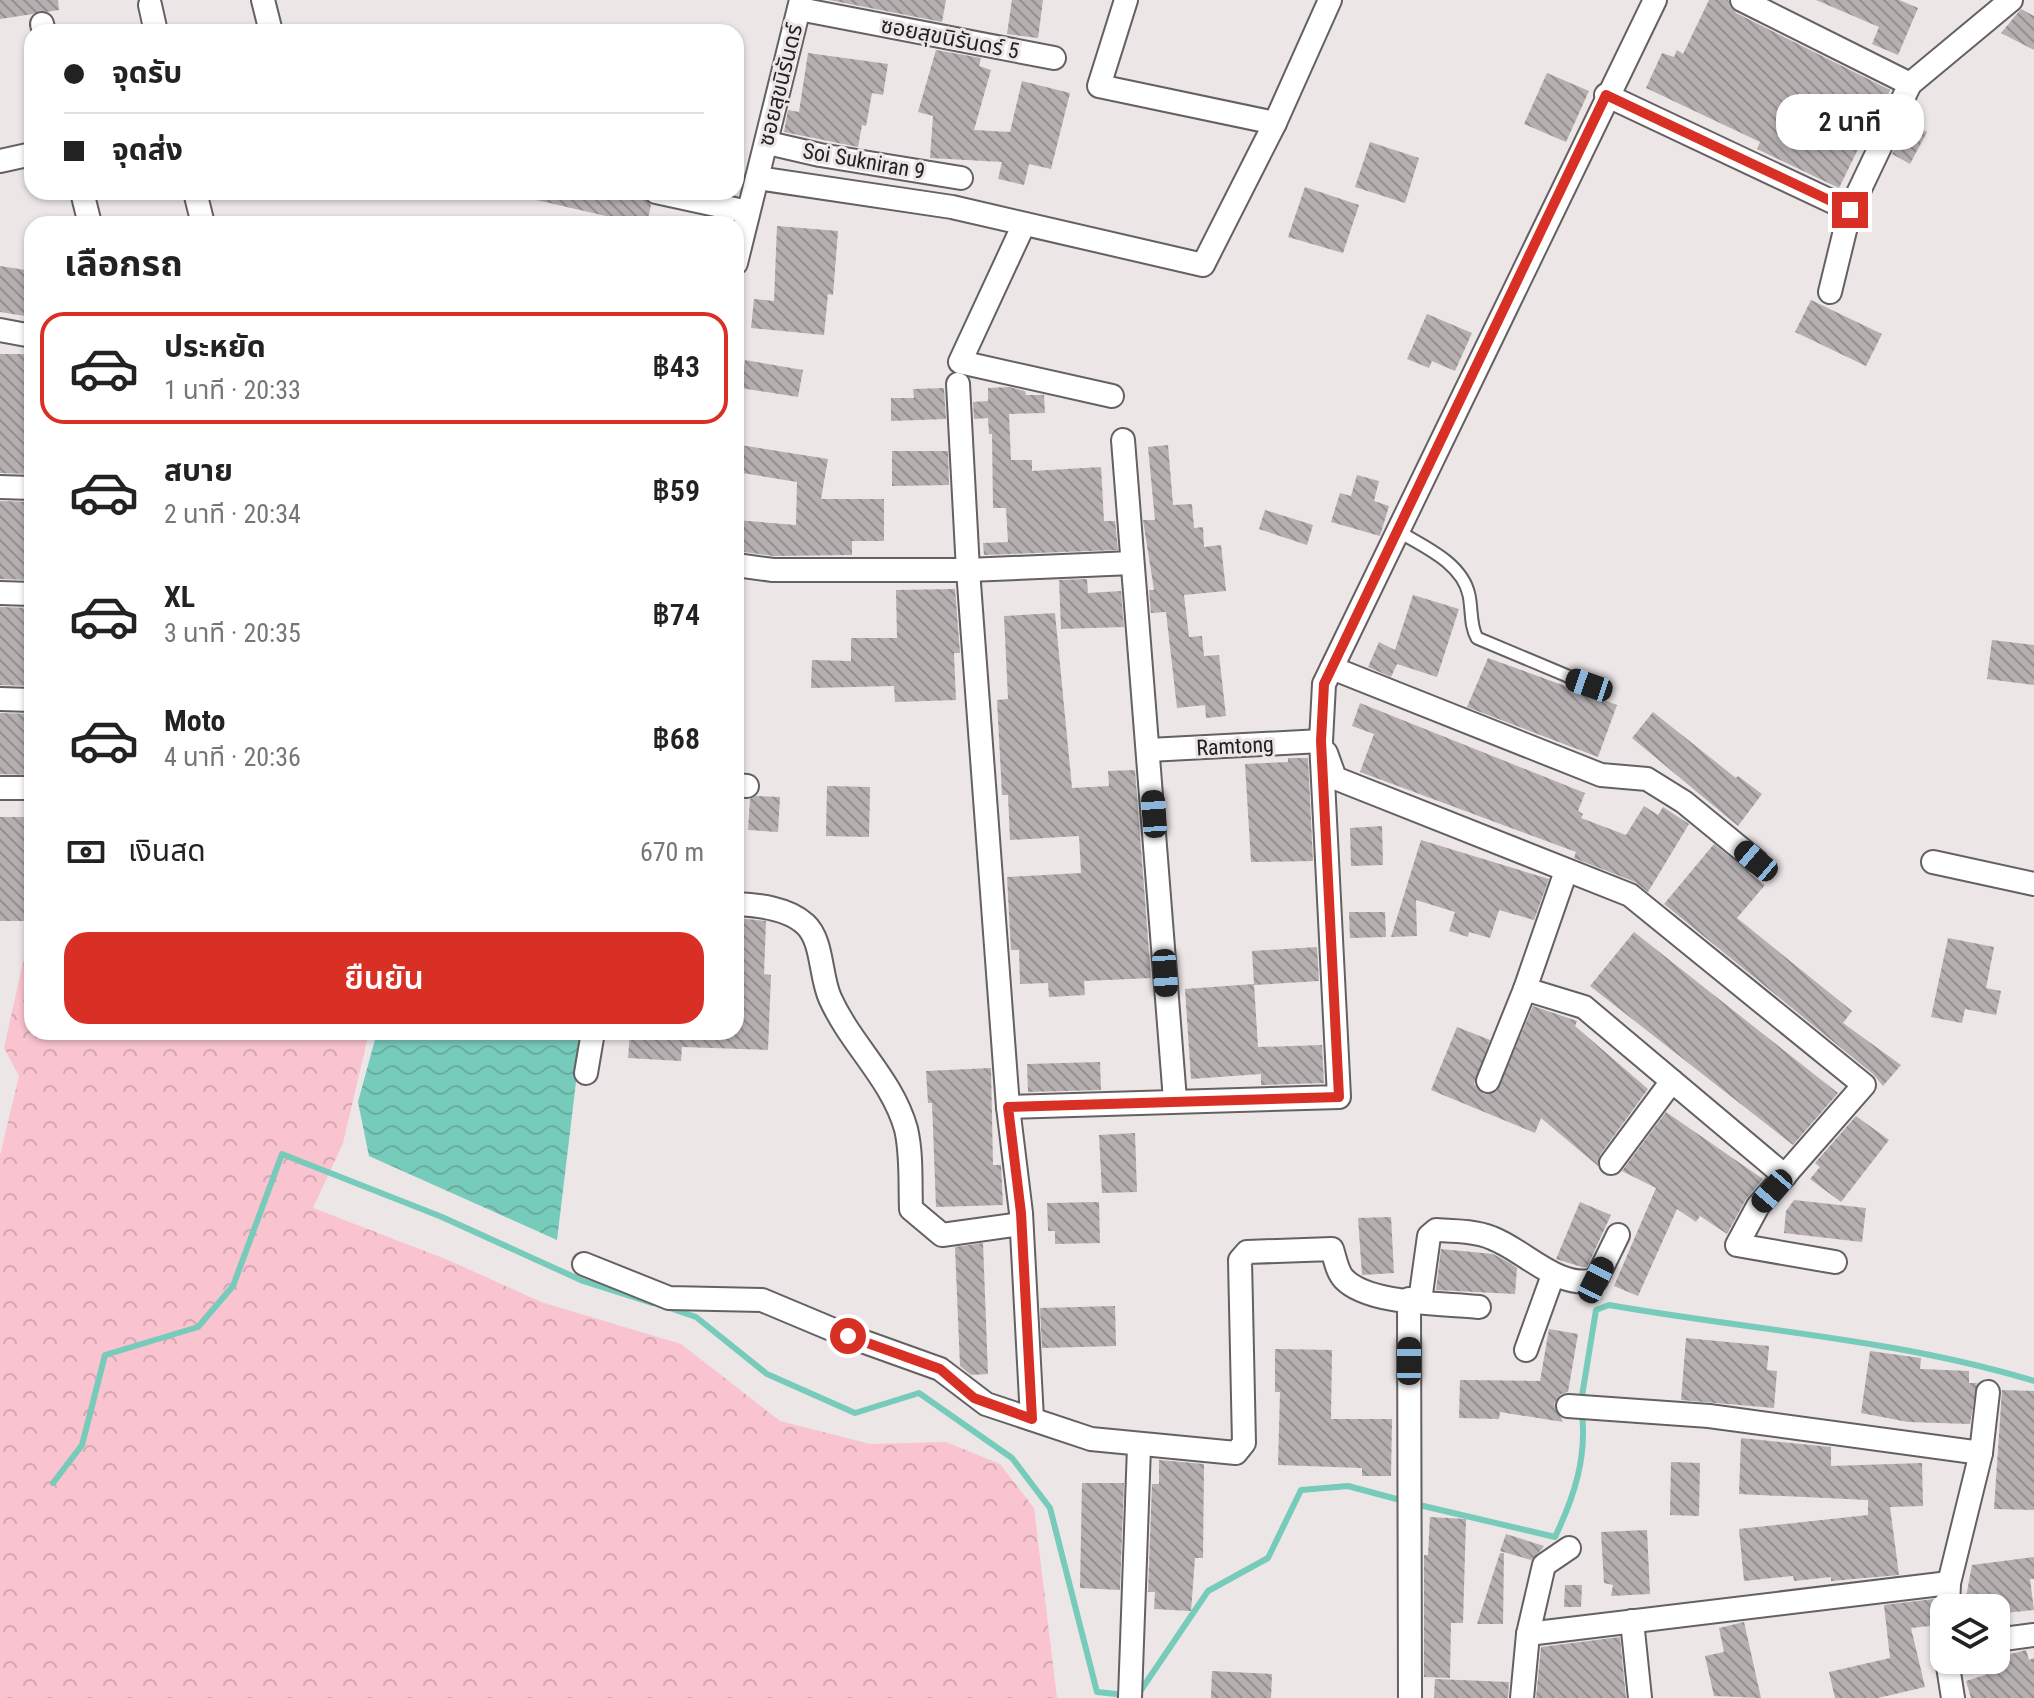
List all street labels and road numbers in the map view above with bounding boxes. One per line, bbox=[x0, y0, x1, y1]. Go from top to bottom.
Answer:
street label: ซอยสุขนิรันดร์ 5 bbox=[878, 12, 1021, 65]
street label: ซอยสุขนิรันดร์ bbox=[753, 21, 808, 149]
street label: Soi Sukniran 9 bbox=[801, 138, 927, 184]
street label: Ramtong bbox=[1196, 731, 1274, 761]

